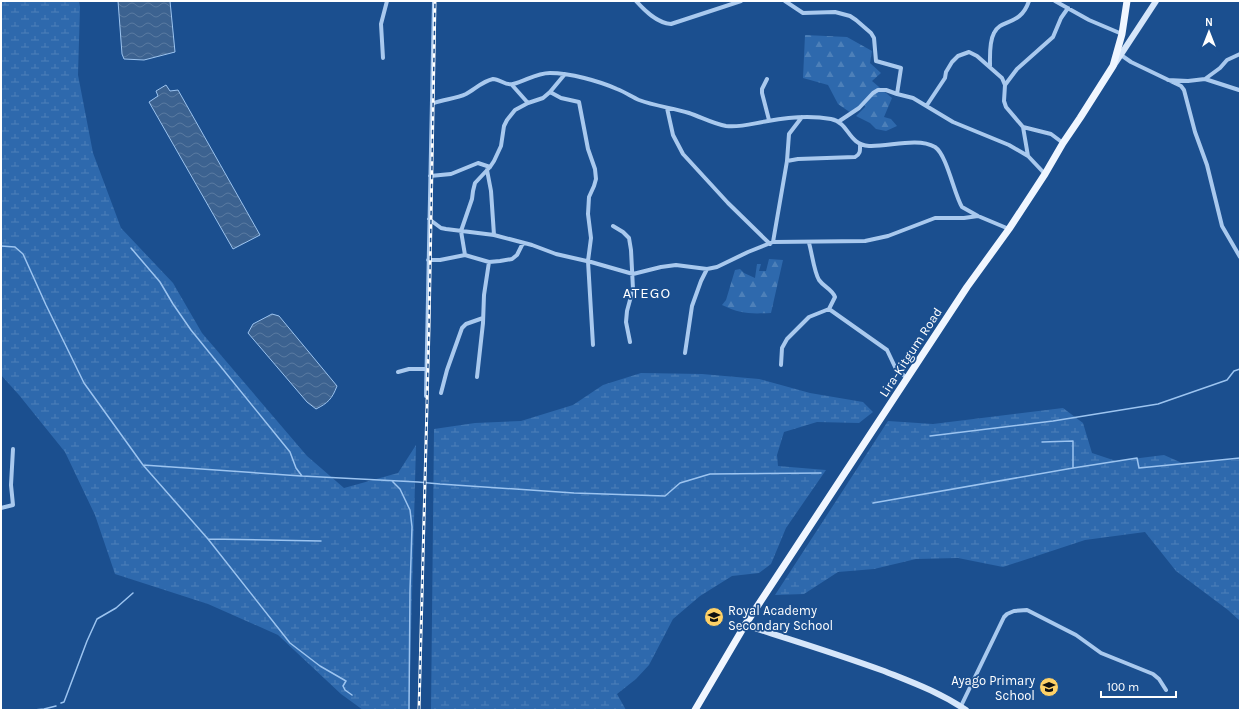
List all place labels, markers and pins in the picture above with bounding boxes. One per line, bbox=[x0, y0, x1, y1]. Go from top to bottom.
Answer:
place label: Royal Academy Secondary School bbox=[728, 603, 833, 633]
school or university icon: Royal Academy Secondary School bbox=[703, 606, 725, 628]
place label: Ayago Primary School bbox=[951, 673, 1035, 703]
school or university icon: Ayago Primary School bbox=[1038, 676, 1060, 698]

